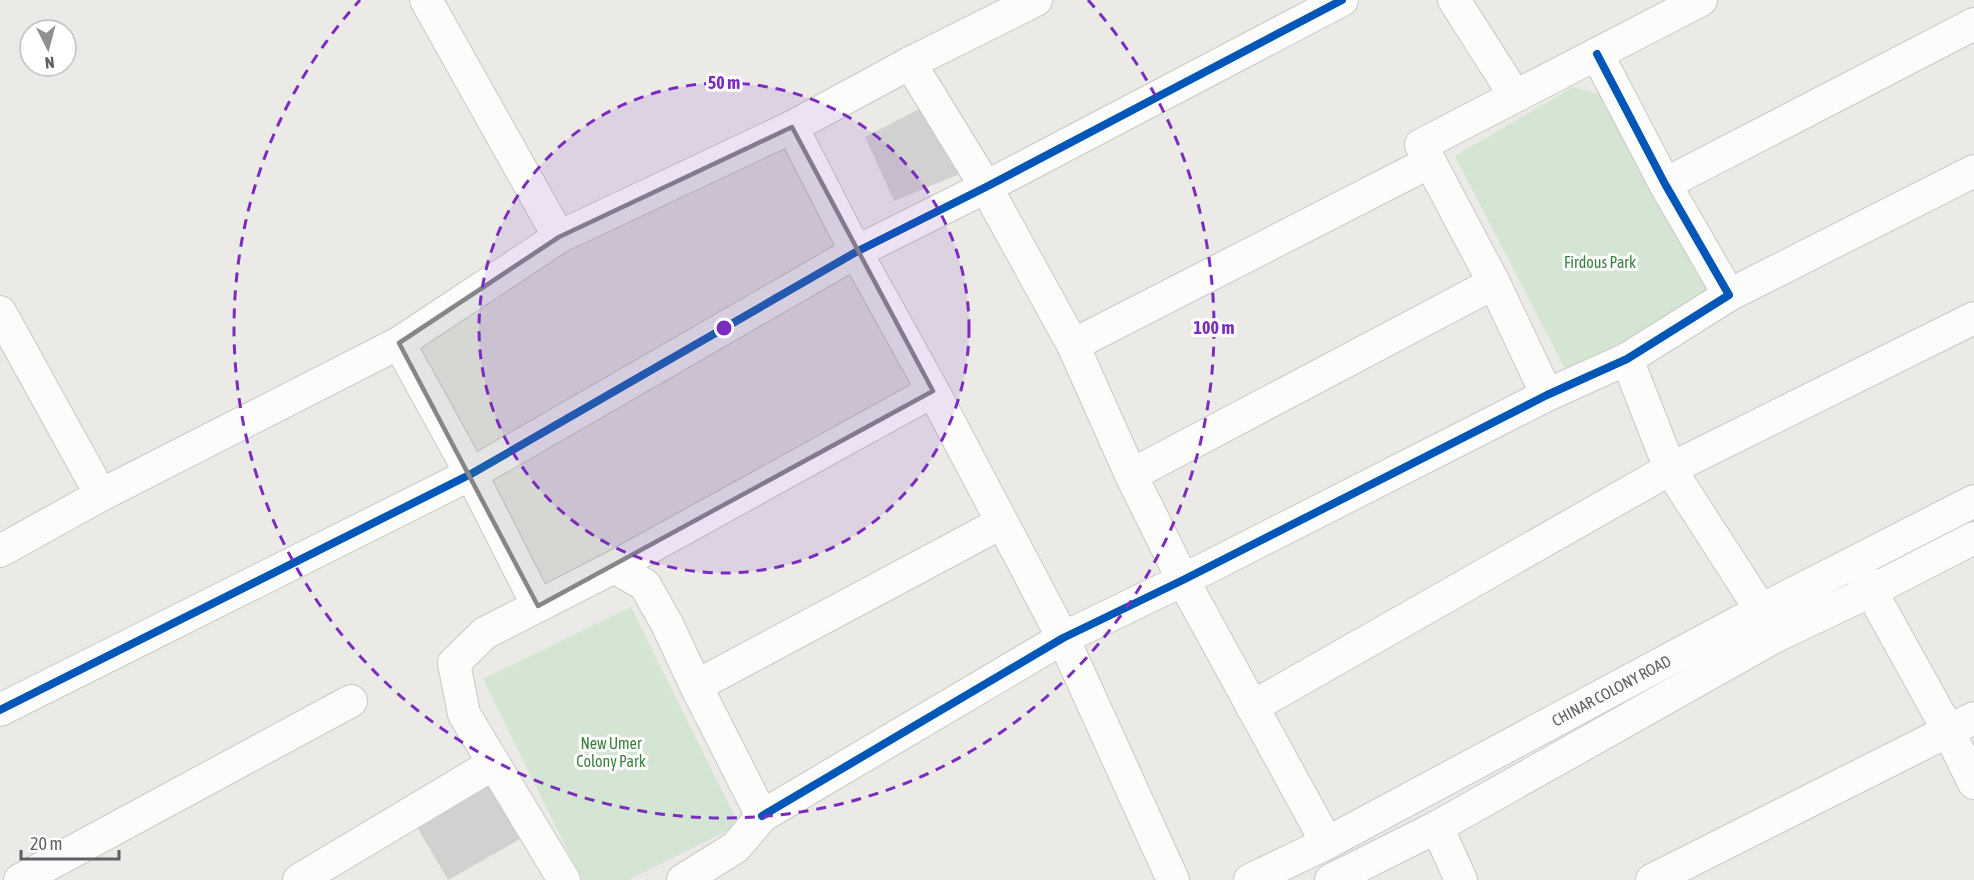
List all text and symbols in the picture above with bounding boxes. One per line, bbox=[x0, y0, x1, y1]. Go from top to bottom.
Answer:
north arrow bbox=[18, 18, 78, 78]
text: N bbox=[44, 53, 55, 72]
text: 50 m bbox=[708, 72, 740, 93]
park label: Firdous Park bbox=[1564, 253, 1636, 271]
text: 100 m bbox=[1194, 317, 1234, 338]
centre of rings bbox=[714, 318, 734, 338]
street label: CHINAR COLONY ROAD bbox=[1549, 651, 1674, 730]
park label: New Umer Colony Park bbox=[576, 734, 646, 771]
scale bar bbox=[21, 823, 118, 861]
text: 20 m bbox=[30, 833, 62, 854]

